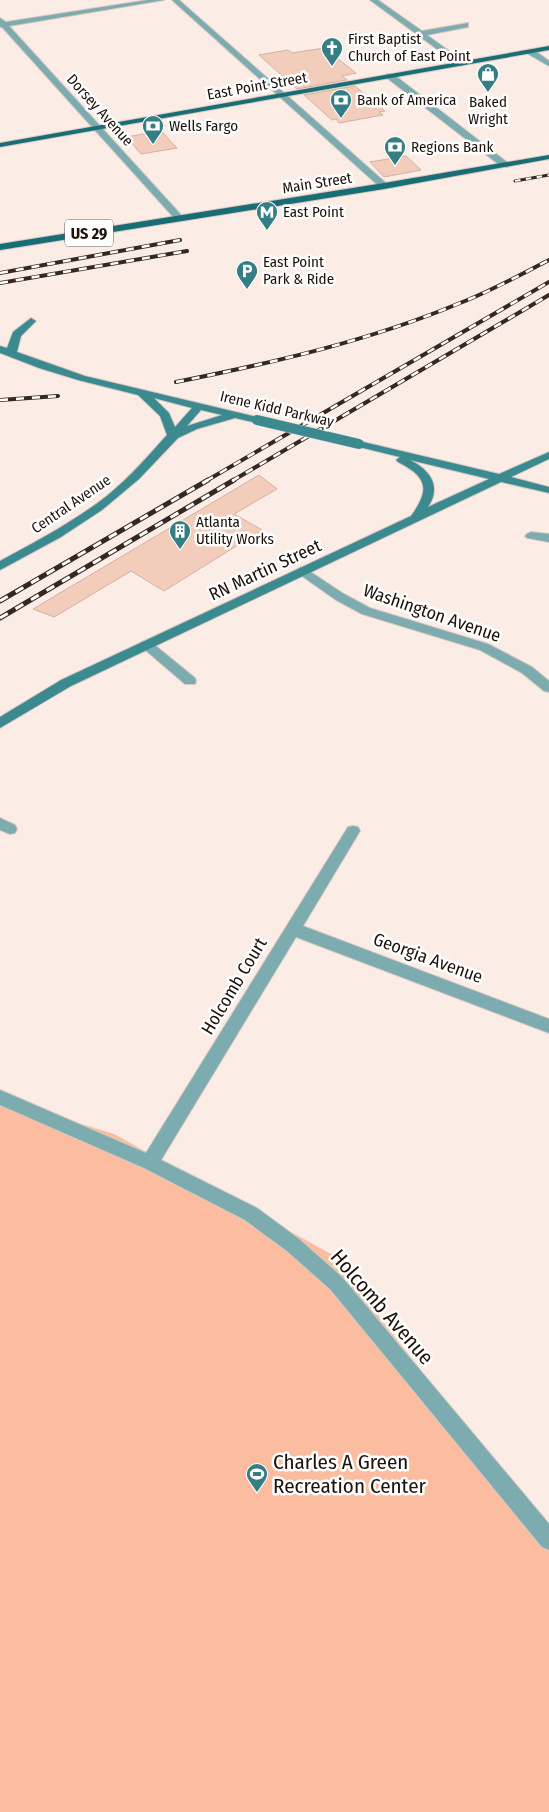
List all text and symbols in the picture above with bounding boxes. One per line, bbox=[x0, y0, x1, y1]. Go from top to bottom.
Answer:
place label: First Baptist Church of East Point bbox=[348, 30, 471, 65]
church icon: First Baptist Church of East Point bbox=[320, 36, 344, 67]
shop icon: Baked Wright bbox=[476, 62, 500, 93]
street label: East Point Street bbox=[206, 68, 308, 104]
street label: Dorsey Avenue bbox=[63, 70, 137, 150]
bank icon: Bank of America bbox=[329, 88, 353, 119]
place label: Bank of America bbox=[357, 91, 456, 109]
place label: Baked Wright bbox=[468, 93, 508, 128]
bank icon: Wells Fargo bbox=[141, 114, 165, 145]
place label: Wells Fargo bbox=[169, 117, 238, 135]
bank icon: Regions Bank bbox=[383, 135, 407, 166]
place label: Regions Bank bbox=[411, 138, 493, 156]
street label: Main Street bbox=[281, 169, 353, 197]
metro station icon: East Point bbox=[255, 200, 279, 231]
place label: East Point bbox=[283, 203, 344, 221]
road number: US 29 bbox=[65, 220, 113, 247]
place label: East Point Park & Ride bbox=[263, 253, 334, 288]
parking icon: East Point Park & Ride bbox=[235, 259, 259, 290]
street label: Irene Kidd Parkway bbox=[218, 387, 336, 431]
street label: Central Avenue bbox=[28, 471, 114, 537]
place label: Atlanta Utility Works bbox=[196, 513, 274, 548]
building icon: Atlanta Utility Works bbox=[168, 519, 192, 550]
street label: RN Martin Street bbox=[205, 534, 325, 606]
street label: Washington Avenue bbox=[360, 579, 504, 647]
street label: Georgia Avenue bbox=[370, 928, 486, 988]
street label: Holcomb Court bbox=[196, 933, 272, 1039]
street label: Holcomb Avenue bbox=[325, 1244, 439, 1370]
place label: Charles A Green Recreation Center bbox=[273, 1449, 427, 1499]
sports icon: Charles A Green Recreation Center bbox=[245, 1462, 269, 1493]

